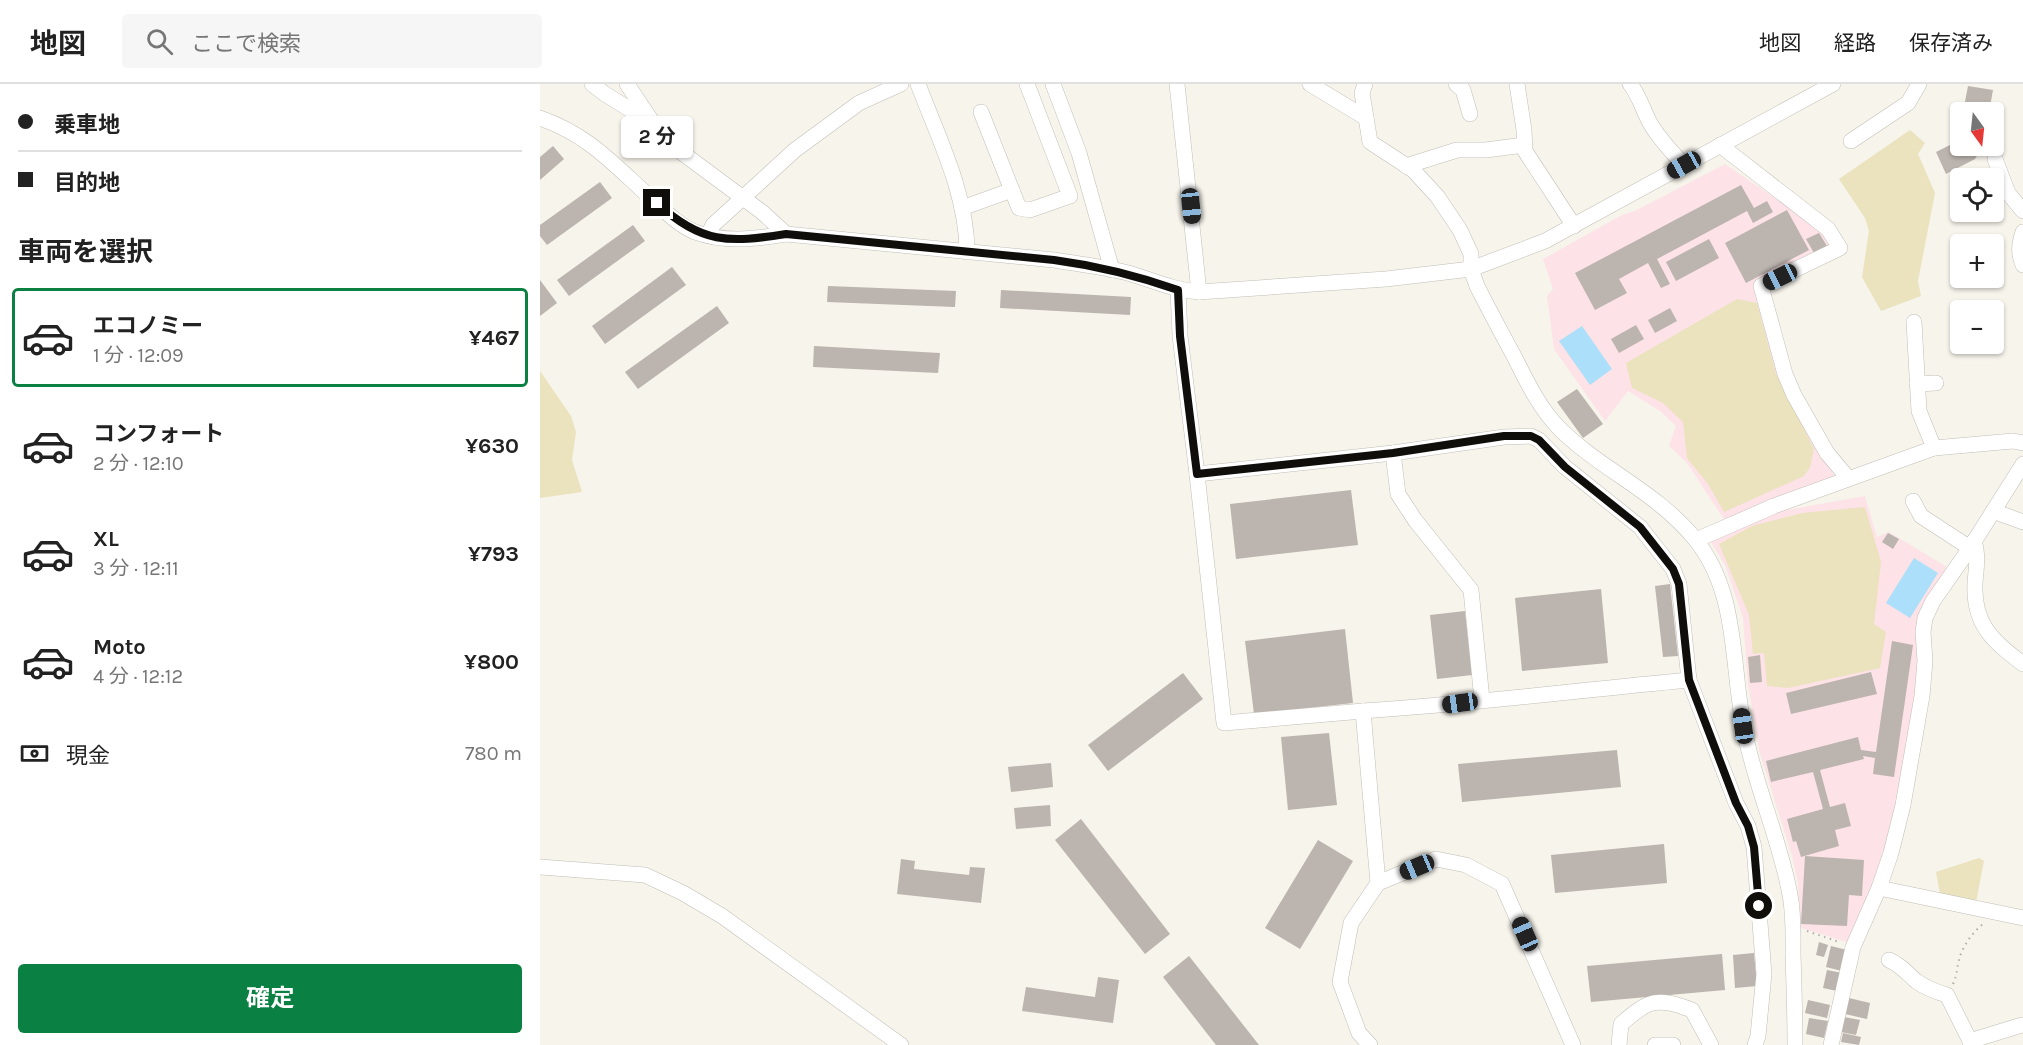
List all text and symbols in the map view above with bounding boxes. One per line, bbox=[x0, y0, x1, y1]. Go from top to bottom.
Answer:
search box bbox=[122, 14, 542, 68]
icon: search bbox=[143, 25, 176, 58]
text: 地図 bbox=[30, 27, 86, 60]
text: ここで検索 bbox=[191, 31, 301, 57]
text: 地図 bbox=[1759, 31, 1801, 55]
text: 経路 bbox=[1834, 31, 1876, 55]
text: 保存済み bbox=[1909, 31, 1993, 55]
north arrow bbox=[1950, 102, 2004, 156]
map controls bbox=[1950, 102, 2004, 354]
text: 乗車地 bbox=[54, 112, 120, 138]
callout: 2 分 bbox=[621, 116, 693, 158]
text: 2 分 bbox=[638, 125, 676, 148]
car bbox=[1664, 148, 1704, 182]
button: locate bbox=[1950, 168, 2004, 222]
text: 目的地 bbox=[54, 170, 120, 196]
car bbox=[1180, 187, 1202, 225]
route end bbox=[643, 189, 670, 216]
button: + bbox=[1950, 234, 2004, 288]
text: 車両を選択 bbox=[18, 236, 153, 268]
car bbox=[1760, 261, 1800, 293]
button: − bbox=[1950, 300, 2004, 354]
icon: car bbox=[21, 311, 75, 365]
text: エコノミー bbox=[93, 313, 203, 339]
text: ¥467 bbox=[469, 325, 519, 351]
text: 1 分 · 12:09 bbox=[93, 344, 184, 367]
icon: car bbox=[21, 419, 75, 473]
text: コンフォート bbox=[93, 421, 224, 447]
text: ¥630 bbox=[465, 433, 519, 459]
text: 2 分 · 12:10 bbox=[93, 452, 184, 475]
text: XL bbox=[93, 526, 119, 552]
icon: car bbox=[21, 527, 75, 581]
text: ¥793 bbox=[468, 541, 519, 567]
text: 3 分 · 12:11 bbox=[93, 557, 179, 580]
text: Moto bbox=[93, 634, 146, 660]
icon: car bbox=[21, 635, 75, 689]
text: ¥800 bbox=[464, 649, 519, 675]
text: 4 分 · 12:12 bbox=[93, 665, 183, 688]
car bbox=[1441, 692, 1479, 714]
car bbox=[1732, 707, 1754, 745]
icon: cash bbox=[18, 737, 51, 770]
text: 780 m bbox=[465, 742, 522, 765]
text: 現金 bbox=[66, 743, 110, 769]
car bbox=[1397, 852, 1437, 882]
route start bbox=[1745, 892, 1772, 919]
car bbox=[1509, 914, 1541, 954]
button: 確定 bbox=[18, 964, 522, 1033]

